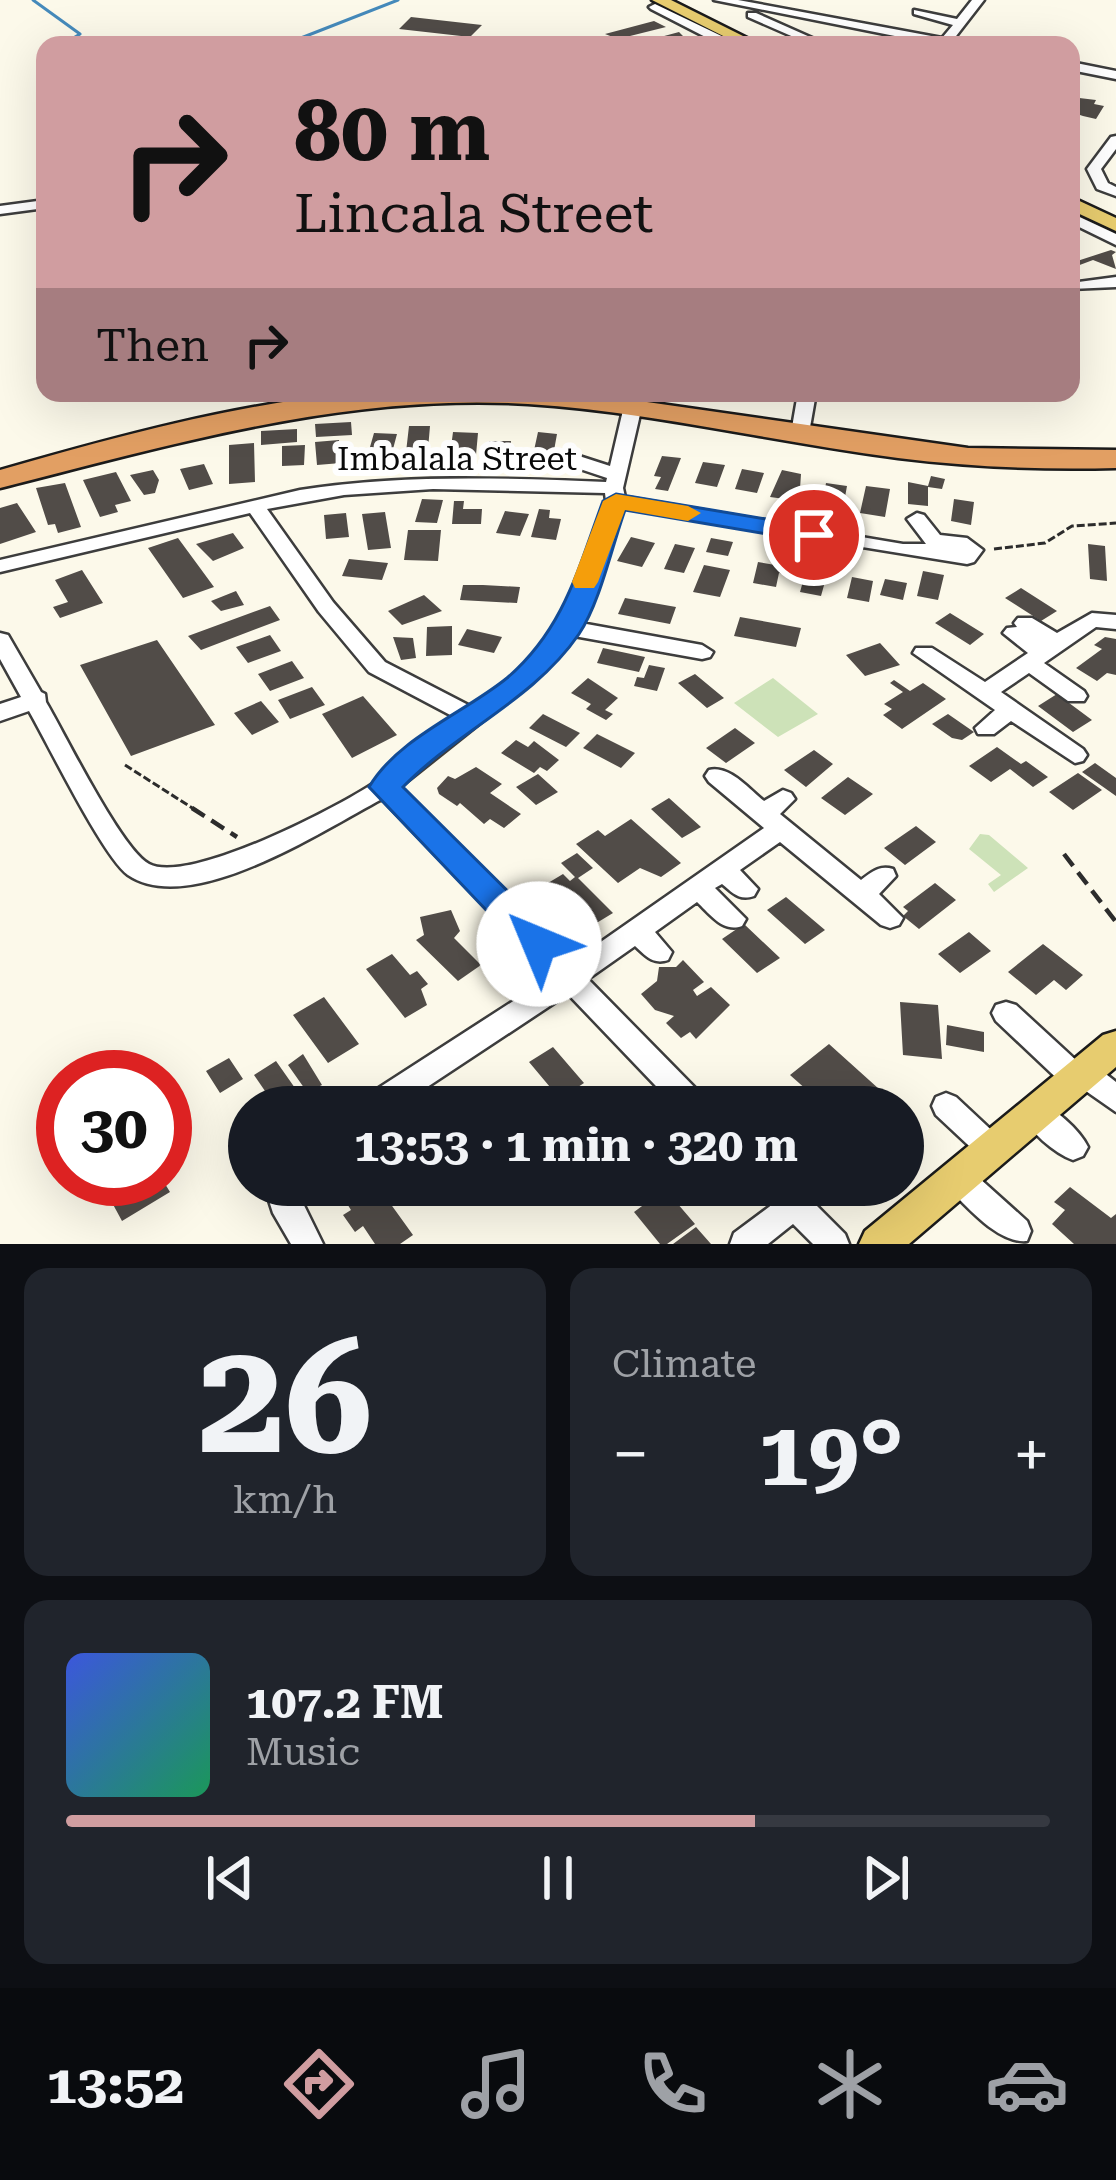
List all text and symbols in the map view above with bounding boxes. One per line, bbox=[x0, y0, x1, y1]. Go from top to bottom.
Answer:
text: 80 m bbox=[294, 82, 490, 180]
icon: right bbox=[96, 84, 252, 240]
text: Lincala Street bbox=[294, 182, 653, 245]
icon: right bbox=[233, 312, 299, 378]
text: Then bbox=[96, 319, 209, 372]
street label: Imbalala Street bbox=[337, 439, 577, 478]
pin bbox=[763, 484, 865, 586]
icon: arrive bbox=[781, 502, 847, 568]
position arrow bbox=[476, 881, 602, 1007]
speed limit sign: 30 bbox=[36, 1050, 192, 1206]
text: 13:53 · 1 min · 320 m bbox=[354, 1119, 798, 1172]
text: 26 bbox=[198, 1307, 372, 1490]
text: Climate bbox=[612, 1341, 756, 1387]
text: 19° bbox=[758, 1402, 904, 1507]
text: − bbox=[612, 1416, 649, 1493]
text: + bbox=[1013, 1416, 1050, 1493]
text: km/h bbox=[233, 1477, 337, 1523]
text: 107.2 FM bbox=[246, 1676, 444, 1729]
text: Music bbox=[246, 1729, 360, 1775]
icon: previous bbox=[197, 1845, 263, 1911]
icon: pause bbox=[525, 1845, 591, 1911]
icon: next bbox=[853, 1845, 919, 1911]
icon: directions bbox=[277, 2042, 361, 2126]
icon: music bbox=[454, 2042, 538, 2126]
icon: phone bbox=[631, 2042, 715, 2126]
icon: climate bbox=[808, 2042, 892, 2126]
icon: car bbox=[985, 2042, 1069, 2126]
text: 13:52 bbox=[47, 2053, 184, 2116]

